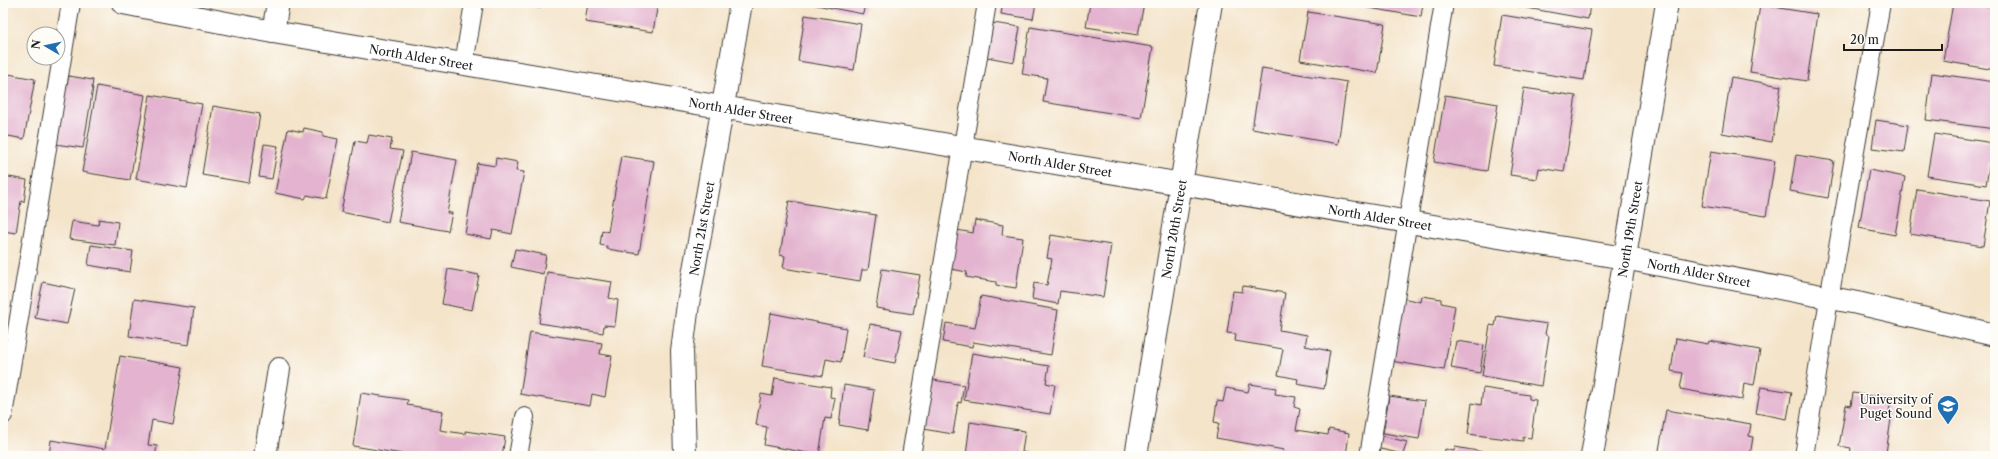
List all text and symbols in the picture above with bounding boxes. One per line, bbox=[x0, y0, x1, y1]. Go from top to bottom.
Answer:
north arrow bbox=[26, 26, 66, 66]
scale bar bbox=[1844, 26, 1942, 52]
text: 20 m bbox=[1850, 32, 1879, 47]
text: N bbox=[28, 38, 44, 50]
street label: North Alder Street bbox=[368, 41, 475, 73]
street label: North Alder Street bbox=[688, 94, 795, 126]
street label: North Alder Street bbox=[1007, 148, 1114, 180]
street label: North 20th Street bbox=[1158, 178, 1189, 280]
street label: North 21st Street bbox=[686, 179, 717, 277]
street label: North 19th Street bbox=[1614, 179, 1645, 279]
street label: North Alder Street bbox=[1327, 201, 1434, 233]
street label: North Alder Street bbox=[1646, 255, 1753, 290]
place label: University of Puget Sound bbox=[1859, 392, 1934, 421]
school or university icon: University of Puget Sound bbox=[1935, 393, 1961, 426]

